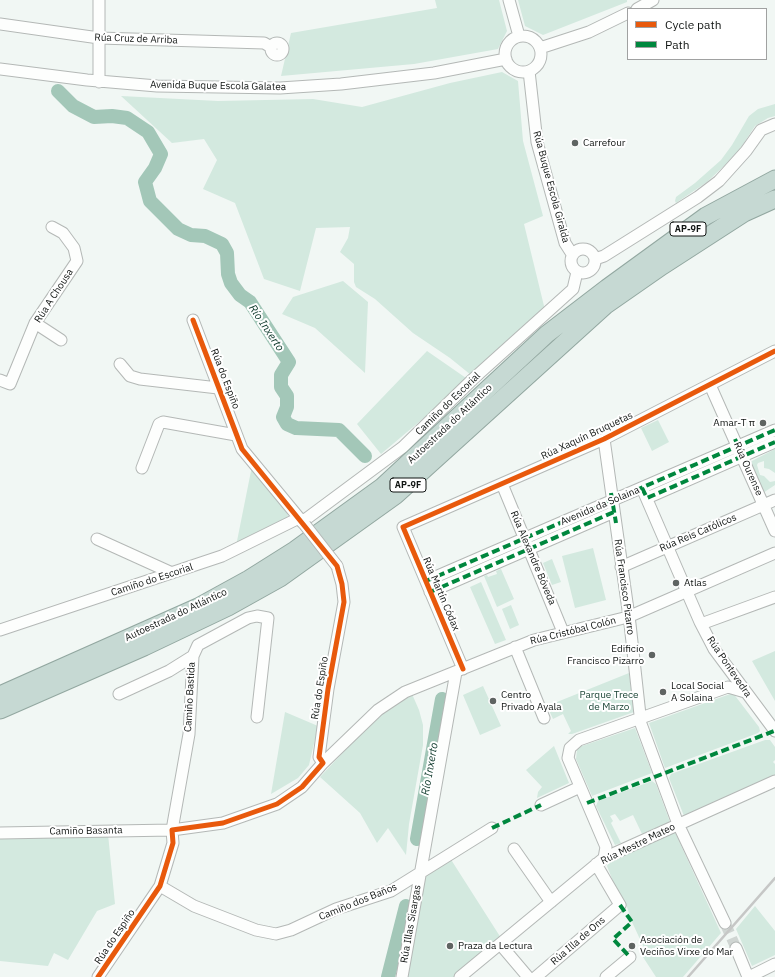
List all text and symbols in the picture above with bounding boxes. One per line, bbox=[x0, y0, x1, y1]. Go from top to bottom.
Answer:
legend bbox=[627, 8, 767, 60]
text: Cycle path bbox=[665, 17, 722, 32]
street label: Rúa Cruz de Arriba bbox=[94, 32, 178, 46]
text: Path bbox=[665, 37, 690, 52]
street label: Avenida Buque Escola Galatea bbox=[150, 79, 286, 93]
street label: Rúa Buque Escola Giralda bbox=[530, 130, 572, 244]
place label: Carrefour bbox=[583, 137, 625, 149]
marker: Carrefour bbox=[570, 138, 580, 148]
road number: AP-9F bbox=[670, 222, 706, 236]
street label: Rúa A Chousa bbox=[32, 267, 76, 325]
water label: Río Inxerto bbox=[246, 302, 286, 354]
street label: Rúa do Espiño bbox=[208, 347, 242, 411]
street label: Camiño do Escorial bbox=[413, 370, 483, 438]
street label: Autoestrada do Atlántico bbox=[405, 382, 495, 466]
street label: Rúa Xaquín Bruquetas bbox=[539, 409, 635, 463]
place label: Amar-T π bbox=[713, 417, 755, 429]
marker: Amar-T π bbox=[758, 418, 768, 428]
street label: Rúa Ourense bbox=[731, 440, 765, 498]
road number: AP-9F bbox=[390, 478, 426, 492]
street label: Avenida da Solaina bbox=[559, 484, 641, 528]
street label: Rúa Alexandre Bóveda bbox=[508, 509, 558, 607]
street label: Rúa Reis Católicos bbox=[658, 511, 738, 555]
street label: Rúa Francisco Pizarro bbox=[611, 538, 637, 636]
street label: Rúa Martín Códax bbox=[420, 555, 462, 633]
street label: Camiño do Escorial bbox=[109, 561, 195, 599]
place label: Atlas bbox=[684, 577, 707, 589]
marker: Atlas bbox=[671, 578, 681, 588]
street label: Autoestrada do Atlántico bbox=[123, 586, 229, 644]
street label: Rúa Cristóbal Colón bbox=[529, 615, 617, 647]
street label: Rúa Pontevedra bbox=[704, 634, 754, 700]
place label: Edificio Francisco Pizarro bbox=[567, 643, 644, 666]
marker: Edificio Francisco Pizarro bbox=[647, 650, 657, 660]
street label: Rúa do Espiño bbox=[309, 656, 331, 720]
street label: Camiño Bastida bbox=[182, 662, 198, 732]
place label: Local Social A Solaina bbox=[671, 680, 724, 704]
marker: Local Social A Solaina bbox=[658, 687, 668, 697]
place label: Centro Privado Ayala bbox=[501, 689, 562, 712]
park label: Parque Trece de Marzo bbox=[579, 689, 639, 712]
marker: Centro Privado Ayala bbox=[488, 696, 498, 706]
water label: Río Inxerto bbox=[419, 742, 441, 796]
street label: Rúa Mestre Mateo bbox=[599, 821, 677, 867]
street label: Camiño Basanta bbox=[49, 824, 123, 838]
street label: Camiño dos Baños bbox=[317, 881, 399, 923]
street label: Rúa Illas Sisargas bbox=[398, 884, 424, 964]
street label: Rúa do Espiño bbox=[92, 907, 138, 967]
street label: Rúa Illa de Ons bbox=[548, 914, 608, 968]
place label: Asociación de Veciños Virxe do Mar bbox=[640, 934, 733, 958]
place label: Praza da Lectura bbox=[458, 940, 532, 952]
marker: Praza da Lectura bbox=[445, 941, 455, 951]
marker: Asociación de Veciños Virxe do Mar bbox=[627, 941, 637, 951]

